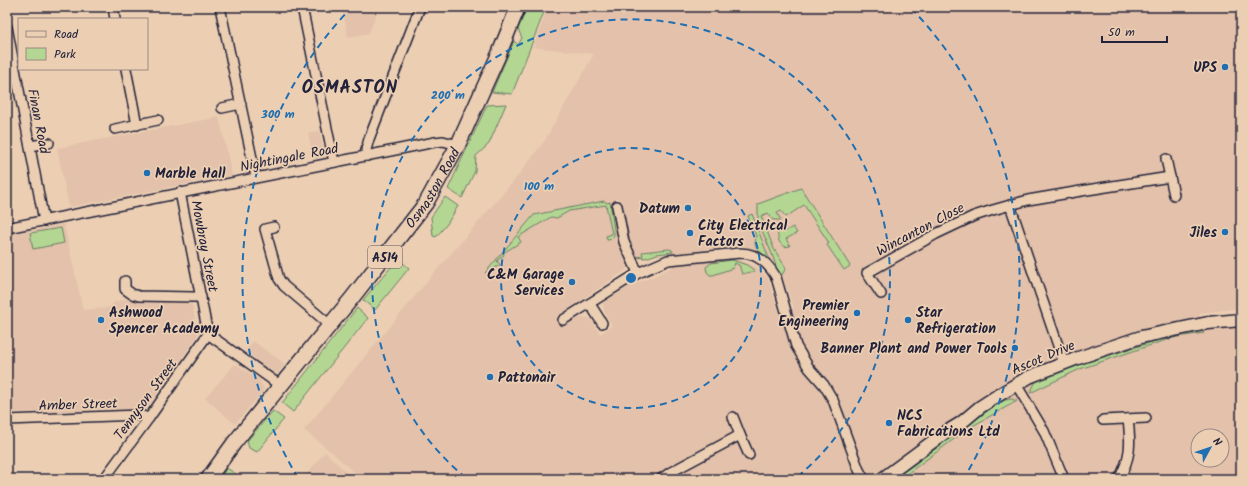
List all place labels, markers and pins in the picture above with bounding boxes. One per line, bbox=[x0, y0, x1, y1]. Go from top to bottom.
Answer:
place label: UPS bbox=[1193, 57, 1217, 79]
marker: UPS bbox=[1220, 62, 1230, 72]
place label: Marble Hall bbox=[155, 163, 226, 185]
marker: Marble Hall bbox=[142, 168, 152, 178]
place label: Datum bbox=[639, 198, 681, 220]
marker: Datum bbox=[683, 203, 693, 213]
place label: City Electrical Factors bbox=[698, 215, 787, 253]
place label: Jiles bbox=[1189, 222, 1217, 244]
marker: Jiles bbox=[1220, 227, 1230, 237]
marker: City Electrical Factors bbox=[685, 228, 695, 238]
place label: C&M Garage Services bbox=[487, 264, 564, 302]
centre of rings bbox=[624, 271, 638, 285]
marker: C&M Garage Services bbox=[567, 277, 577, 287]
place label: Premier Engineering bbox=[779, 295, 850, 333]
place label: Ashwood Spencer Academy bbox=[109, 302, 220, 340]
place label: Star Refrigeration bbox=[916, 302, 996, 340]
marker: Premier Engineering bbox=[852, 308, 862, 318]
marker: Ashwood Spencer Academy bbox=[96, 315, 106, 325]
marker: Star Refrigeration bbox=[903, 315, 913, 325]
place label: Banner Plant and Power Tools bbox=[821, 338, 1007, 360]
marker: Banner Plant and Power Tools bbox=[1010, 343, 1020, 353]
place label: Pattonair bbox=[498, 367, 556, 389]
marker: Pattonair bbox=[485, 372, 495, 382]
place label: NCS Fabrications Ltd bbox=[897, 405, 1000, 443]
marker: NCS Fabrications Ltd bbox=[884, 418, 894, 428]

